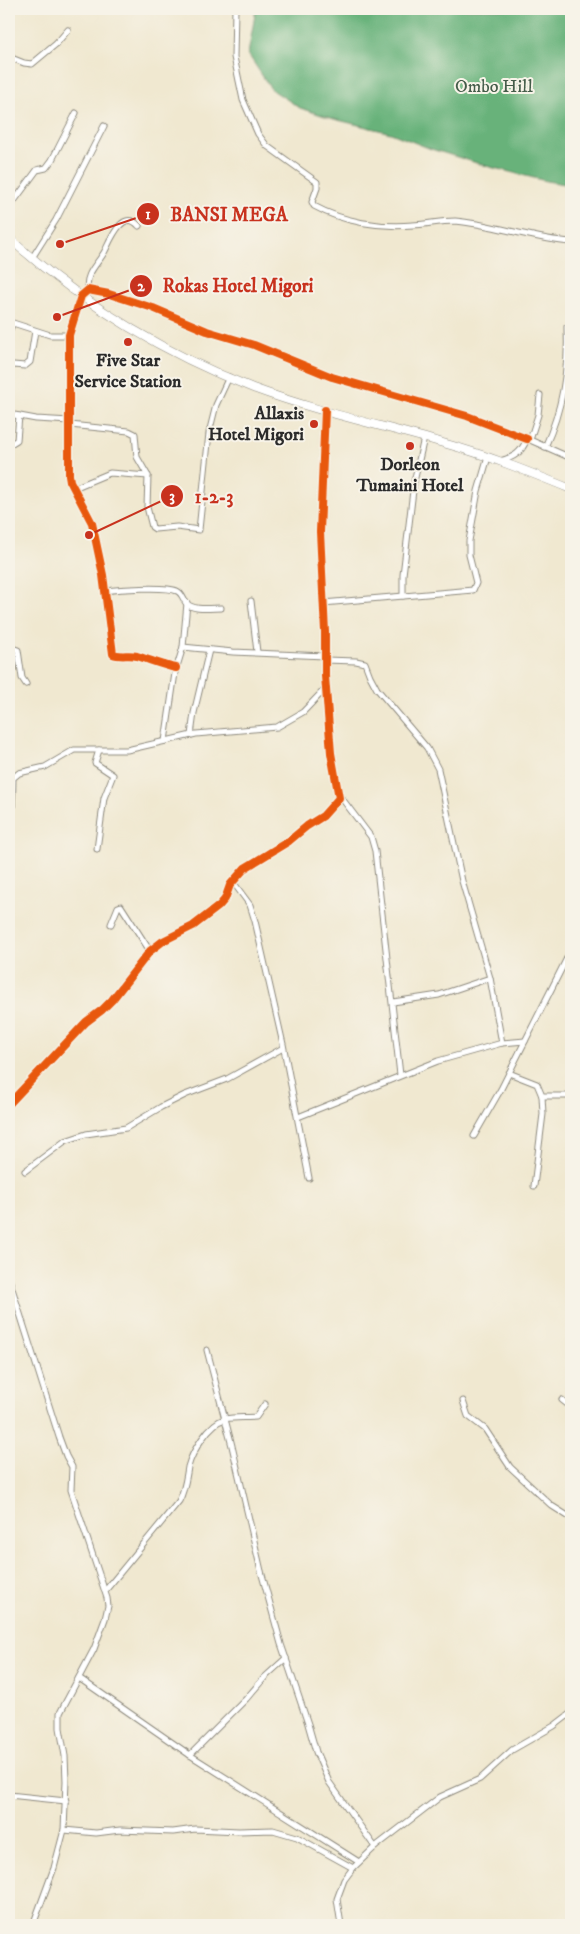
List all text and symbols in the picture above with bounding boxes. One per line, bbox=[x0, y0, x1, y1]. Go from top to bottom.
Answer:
park label: Ombo Hill bbox=[455, 76, 534, 98]
callout: BANSI MEGA bbox=[136, 197, 298, 231]
text: BANSI MEGA bbox=[170, 204, 289, 227]
text: 1 bbox=[145, 205, 151, 224]
callout: Rokas Hotel Migori bbox=[128, 269, 324, 303]
text: Rokas Hotel Migori bbox=[163, 275, 314, 298]
text: 2 bbox=[137, 277, 145, 296]
marker: Five Star Service Station bbox=[122, 336, 134, 348]
place label: Five Star Service Station bbox=[75, 350, 182, 393]
place label: Allaxis Hotel Migori bbox=[208, 403, 304, 446]
marker: Allaxis Hotel Migori bbox=[308, 418, 320, 430]
marker: Dorleon Tumaini Hotel bbox=[404, 440, 416, 452]
place label: Dorleon Tumaini Hotel bbox=[356, 454, 464, 497]
callout: 1-2-3 bbox=[160, 479, 243, 513]
text: 1-2-3 bbox=[195, 486, 233, 509]
text: 3 bbox=[169, 487, 175, 506]

